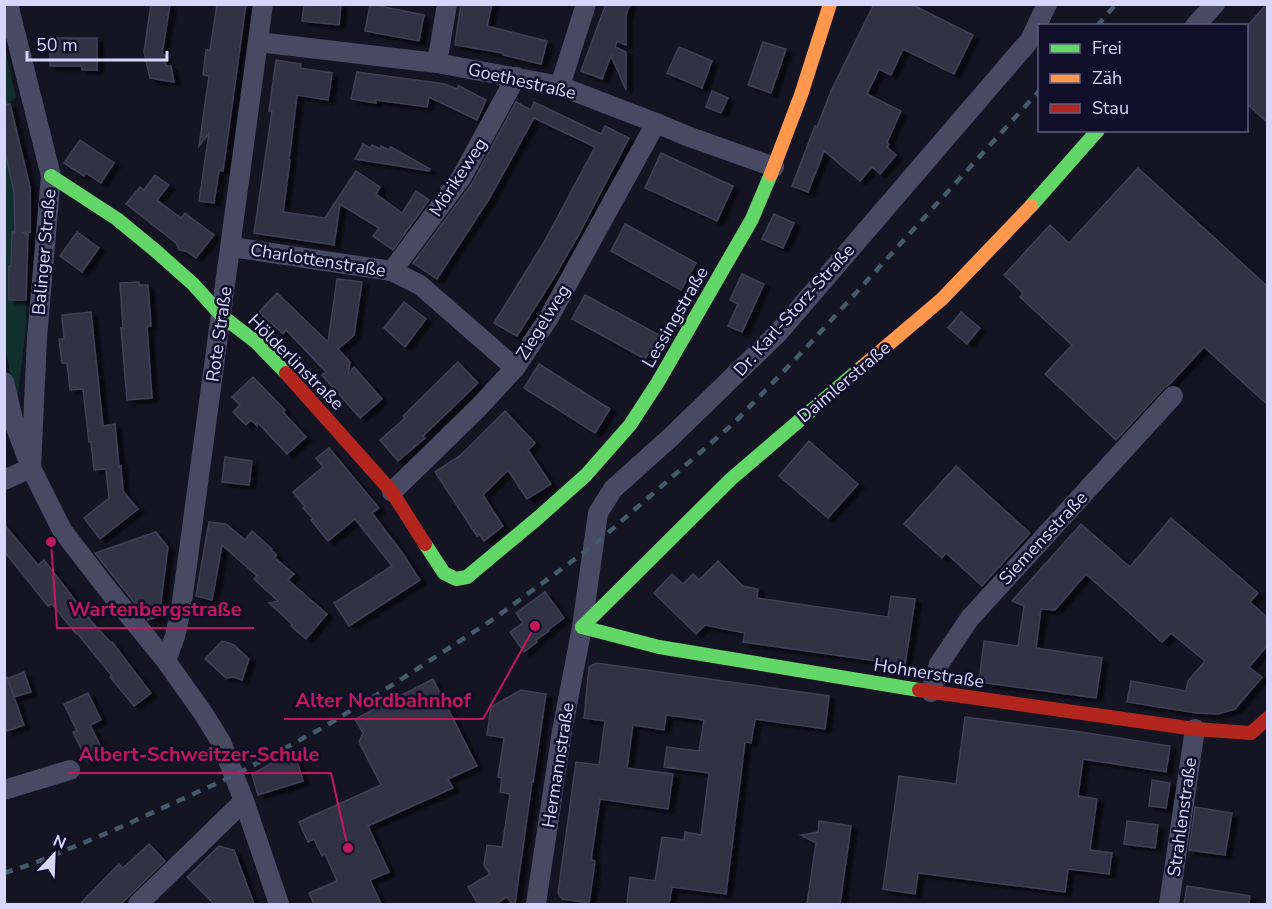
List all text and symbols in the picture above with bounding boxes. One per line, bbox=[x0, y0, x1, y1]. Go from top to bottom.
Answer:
scale bar bbox=[27, 24, 166, 62]
legend bbox=[1038, 24, 1248, 132]
text: 50 m bbox=[36, 33, 78, 57]
text: Frei bbox=[1092, 36, 1122, 60]
street label: Goethestraße bbox=[466, 57, 578, 105]
text: Zäh bbox=[1092, 66, 1122, 90]
text: Stau bbox=[1092, 96, 1129, 120]
street label: Mörikeweg bbox=[424, 133, 492, 221]
street label: Balinger Straße bbox=[27, 188, 61, 316]
street label: Charlottenstraße bbox=[248, 237, 388, 283]
street label: Dr. Karl-Storz-Straße bbox=[728, 239, 860, 381]
street label: Lessingstraße bbox=[636, 262, 714, 372]
street label: Ziegelweg bbox=[510, 280, 576, 364]
street label: Rote Straße bbox=[200, 285, 238, 383]
street label: Hölderlinstraße bbox=[243, 309, 349, 415]
street label: Daimlerstraße bbox=[792, 336, 896, 428]
street label: Siemensstraße bbox=[993, 486, 1093, 590]
callout: Wartenbergstraße bbox=[57, 590, 254, 628]
text: Wartenbergstraße bbox=[68, 596, 242, 623]
street label: Hohnerstraße bbox=[872, 652, 986, 694]
callout: Alter Nordbahnhof bbox=[284, 681, 483, 719]
text: Alter Nordbahnhof bbox=[295, 687, 471, 714]
street label: Hermannstraße bbox=[536, 701, 580, 829]
callout: Albert-Schweitzer-Schule bbox=[67, 735, 331, 773]
text: Albert-Schweitzer-Schule bbox=[79, 741, 320, 768]
street label: Strahlenstraße bbox=[1162, 756, 1202, 878]
north arrow bbox=[24, 825, 84, 885]
text: N bbox=[50, 830, 69, 855]

